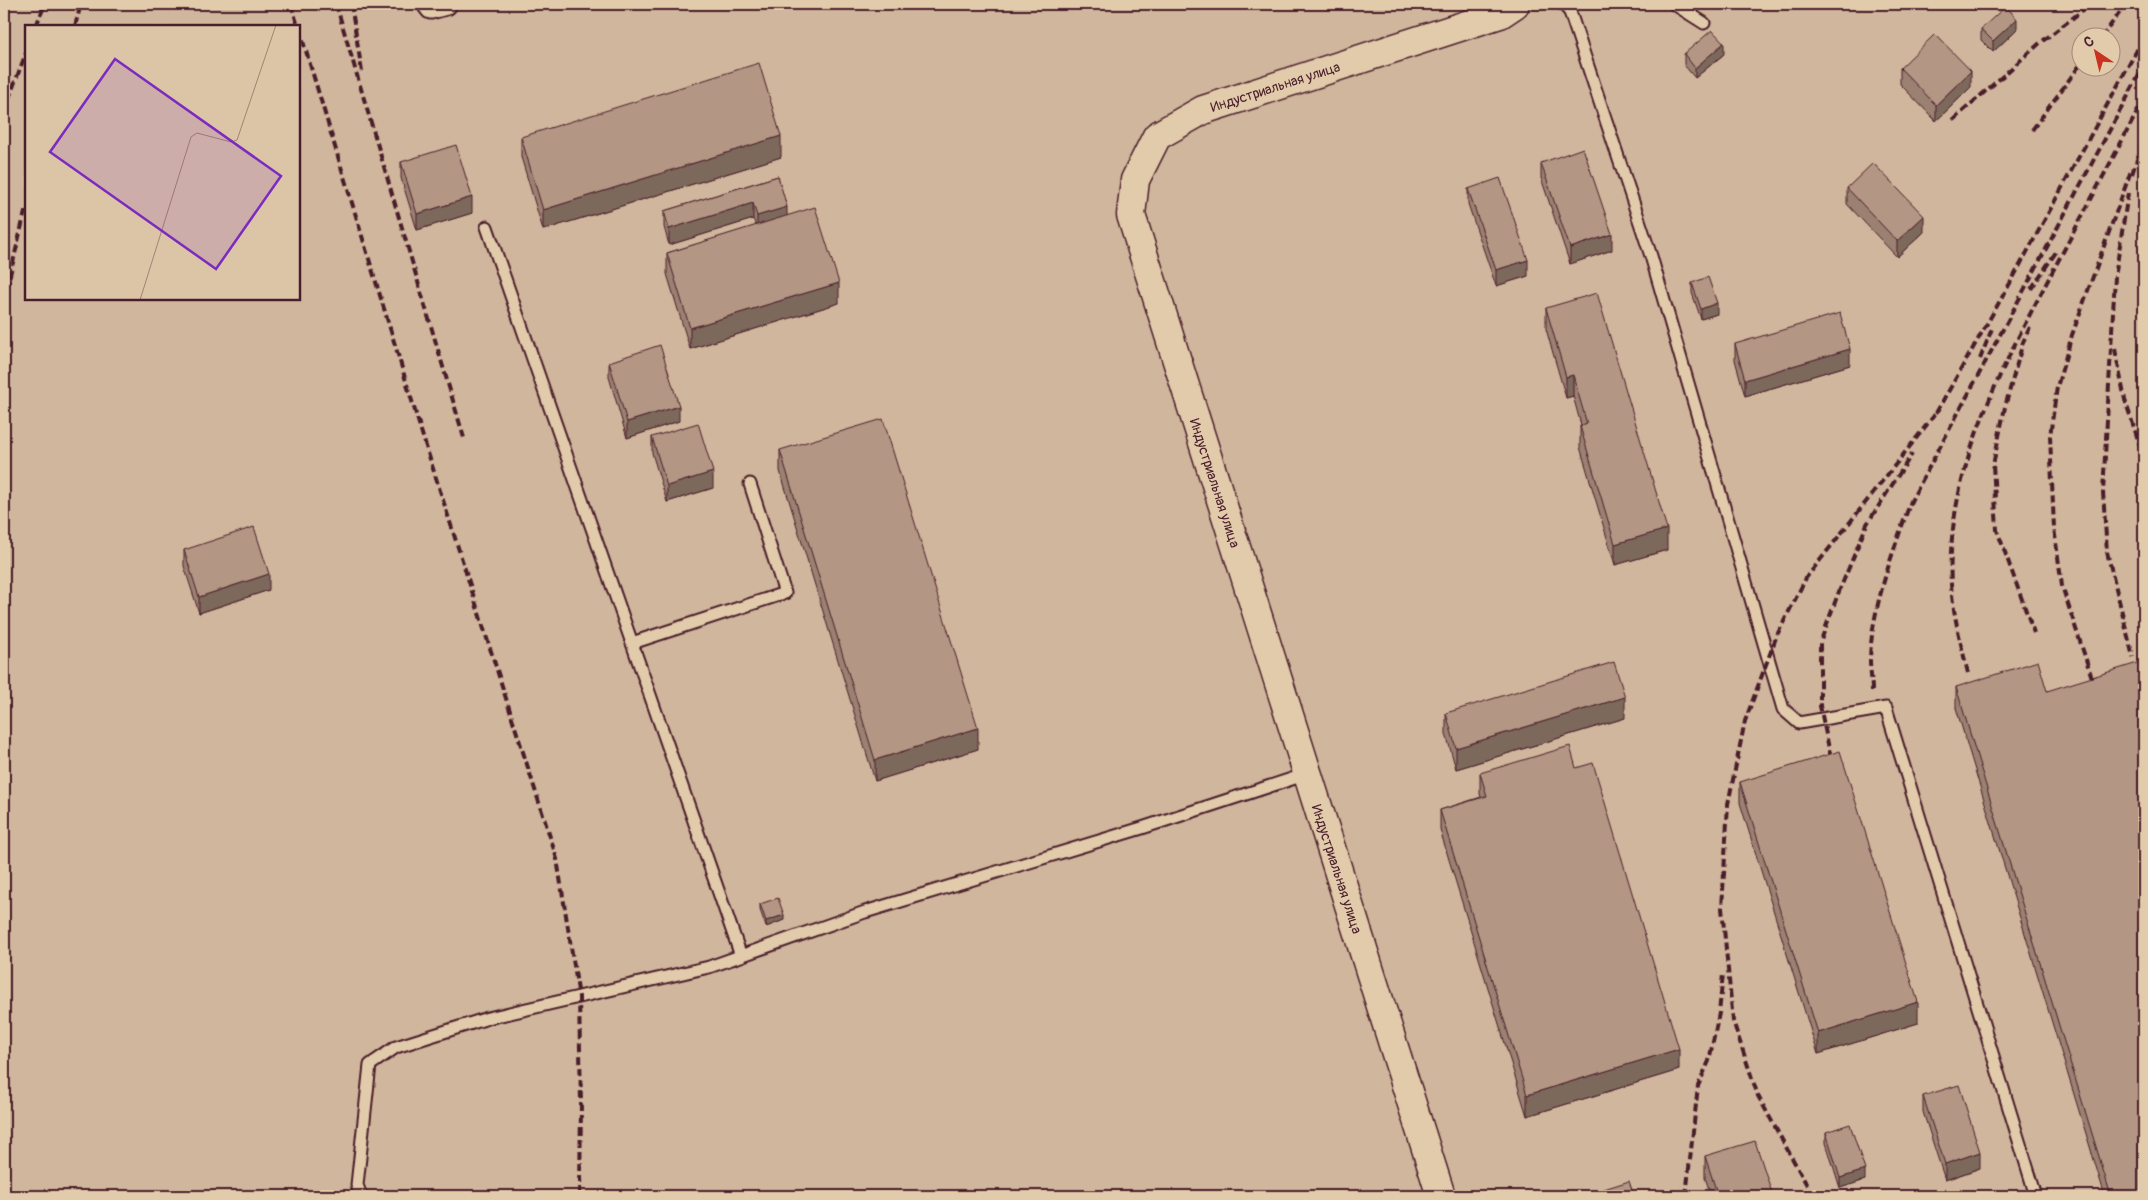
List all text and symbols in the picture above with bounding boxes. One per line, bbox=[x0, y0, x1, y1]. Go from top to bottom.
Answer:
inset map bbox=[25, 25, 300, 300]
north arrow bbox=[2070, 28, 2120, 78]
text: С bbox=[2080, 32, 2098, 51]
street label: Индустриальная улица bbox=[1209, 58, 1342, 116]
street label: Индустриальная улица bbox=[1186, 416, 1243, 550]
street label: Индустриальная улица bbox=[1308, 802, 1365, 936]

